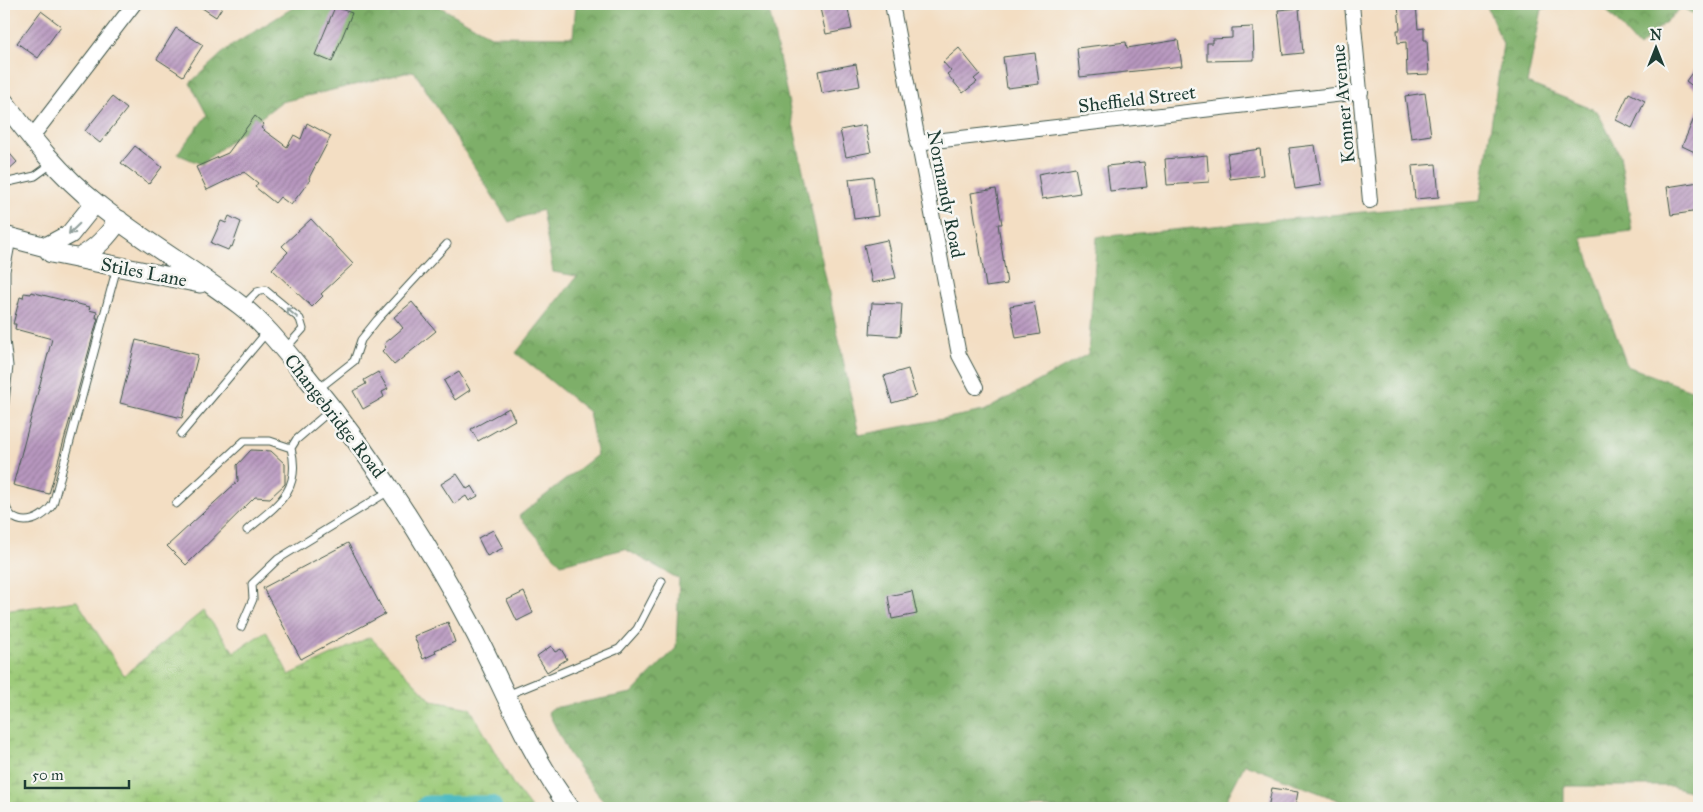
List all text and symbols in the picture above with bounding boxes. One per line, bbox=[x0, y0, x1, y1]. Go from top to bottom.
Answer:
north arrow bbox=[1630, 22, 1680, 72]
text: N bbox=[1650, 27, 1662, 44]
street label: Konner Avenue bbox=[1326, 43, 1360, 165]
street label: Sheffield Street bbox=[1077, 80, 1197, 118]
street label: Normandy Road bbox=[922, 128, 970, 260]
one-way arrow bbox=[68, 223, 80, 235]
street label: Stiles Lane bbox=[99, 252, 189, 292]
one-way arrow bbox=[286, 307, 299, 318]
street label: Changebridge Road bbox=[279, 349, 391, 484]
scale bar bbox=[25, 757, 129, 789]
text: 50 m bbox=[32, 766, 64, 784]

